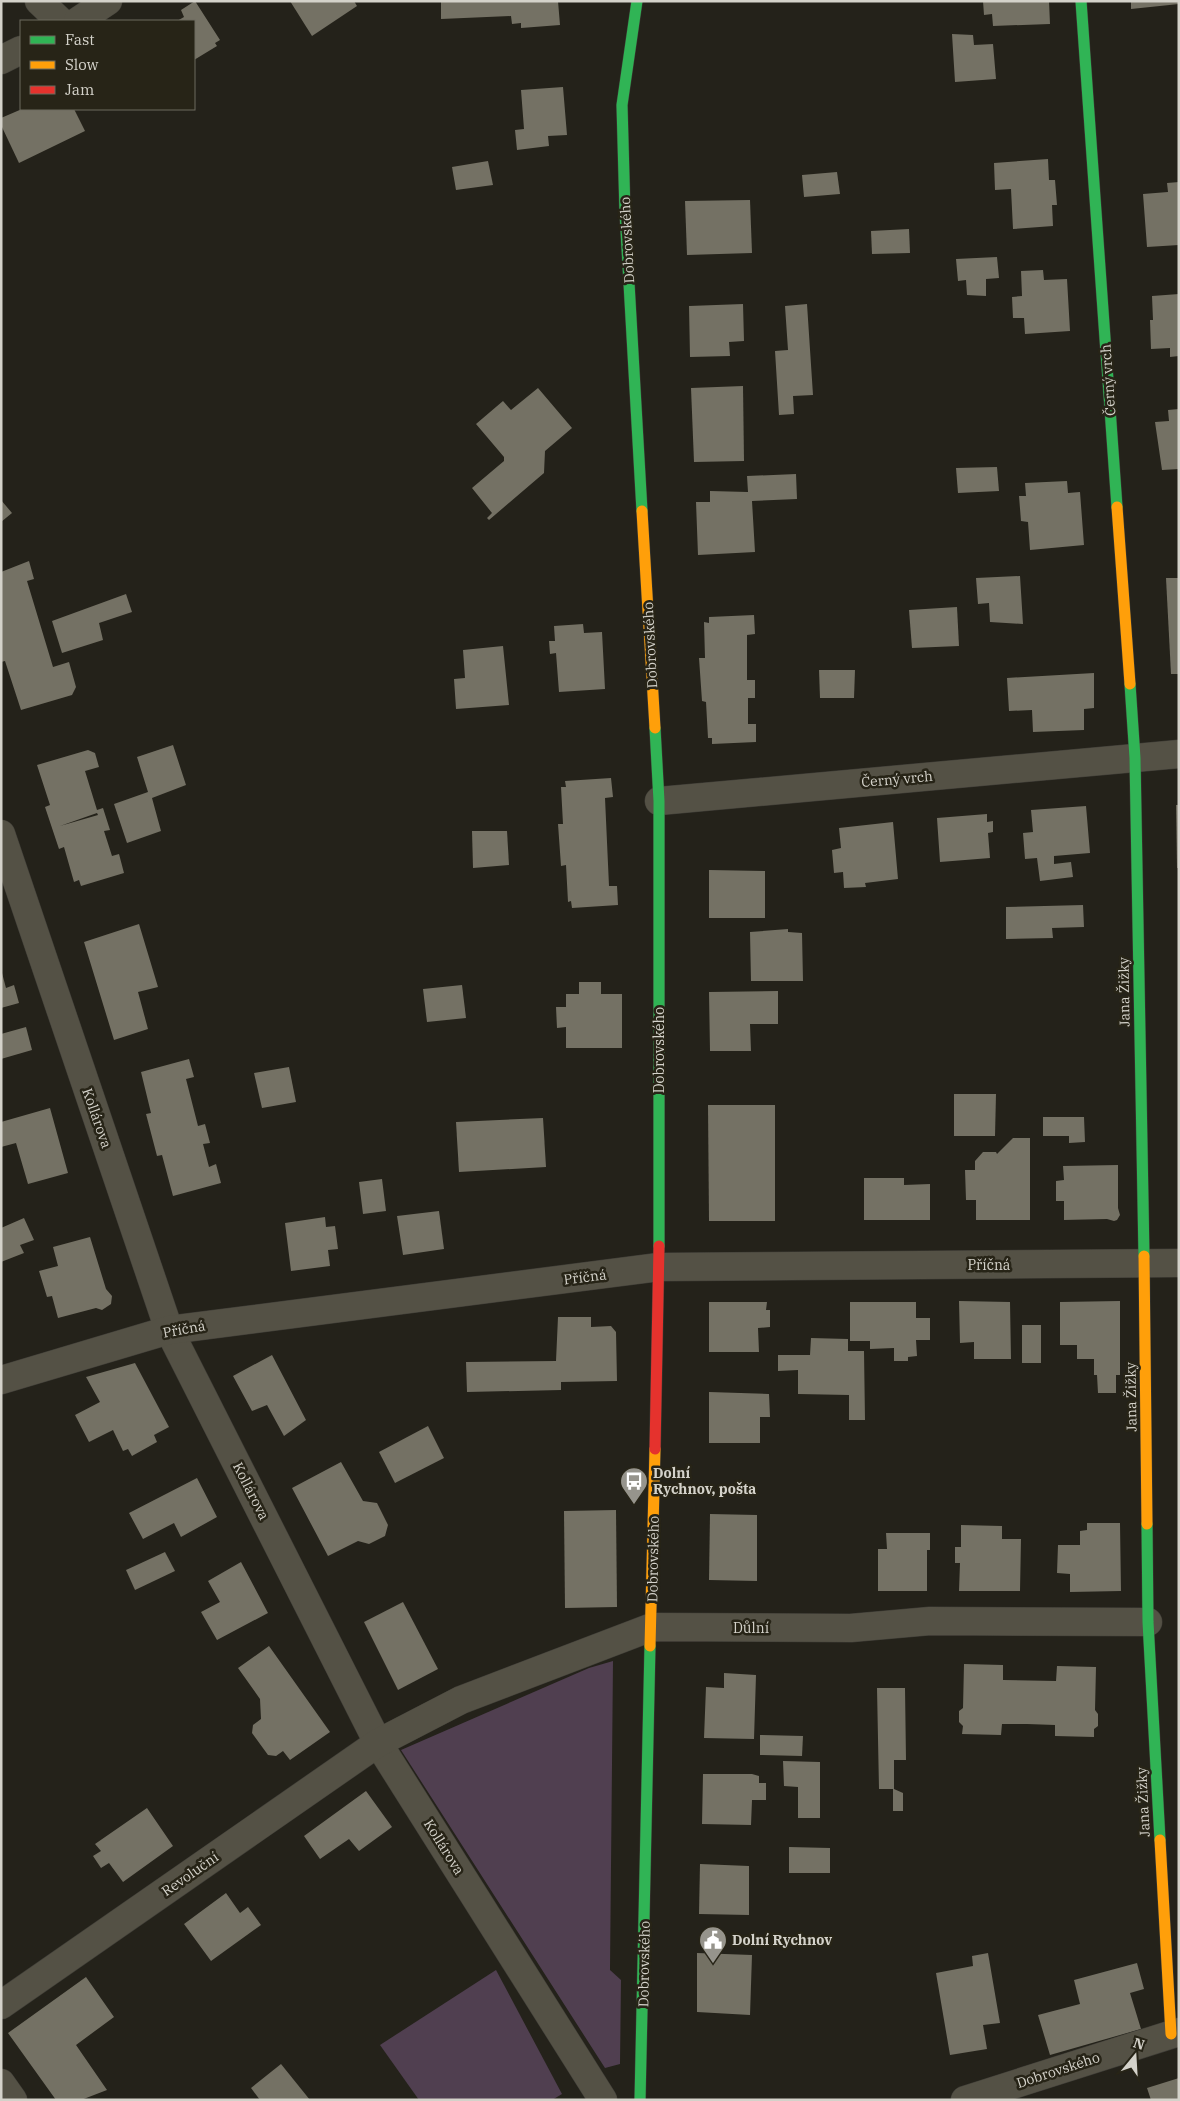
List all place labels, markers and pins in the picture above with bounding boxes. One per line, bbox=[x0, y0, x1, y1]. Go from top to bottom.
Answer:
place label: Dolní Rychnov, pošta bbox=[653, 1464, 756, 1498]
bus stop icon: Dolní Rychnov, pošta bbox=[619, 1466, 649, 1505]
public building icon: Dolní Rychnov bbox=[698, 1925, 728, 1964]
place label: Dolní Rychnov bbox=[732, 1931, 832, 1949]

